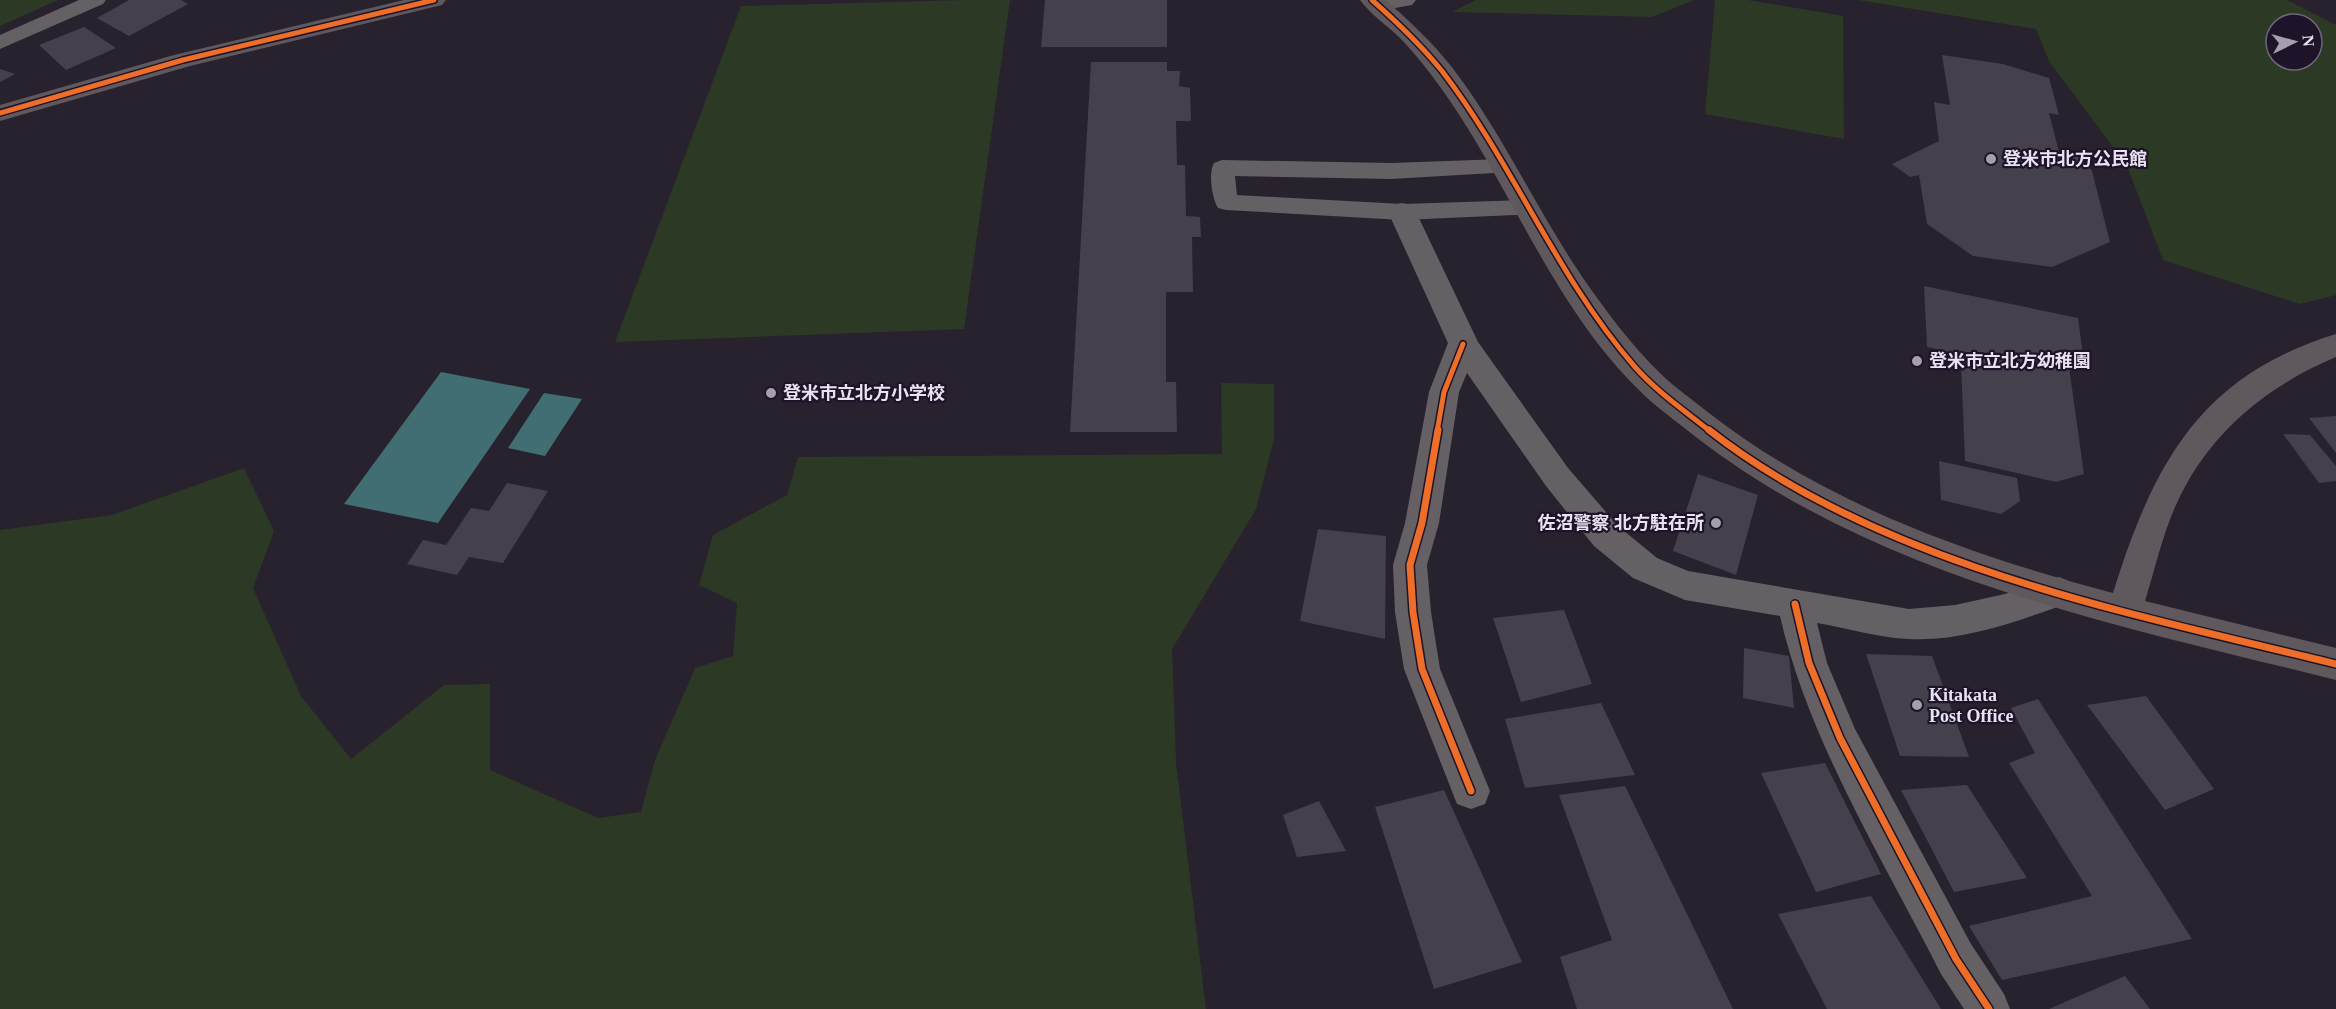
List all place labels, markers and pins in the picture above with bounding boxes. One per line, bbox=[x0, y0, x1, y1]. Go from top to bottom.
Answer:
place label: 登米市北方公民館 bbox=[2003, 149, 2147, 169]
marker: 登米市北方公民館 bbox=[1984, 152, 1998, 166]
place label: 登米市立北方幼稚園 bbox=[1929, 351, 2091, 371]
marker: 登米市立北方幼稚園 bbox=[1910, 354, 1924, 368]
place label: 登米市立北方小学校 bbox=[783, 383, 945, 403]
marker: 登米市立北方小学校 bbox=[764, 386, 778, 400]
place label: 佐沼警察 北方駐在所 bbox=[1538, 513, 1704, 533]
marker: 佐沼警察 北方駐在所 bbox=[1709, 516, 1723, 530]
place label: Kitakata Post Office bbox=[1929, 685, 2013, 726]
marker: Kitakata Post Office bbox=[1910, 698, 1924, 712]

